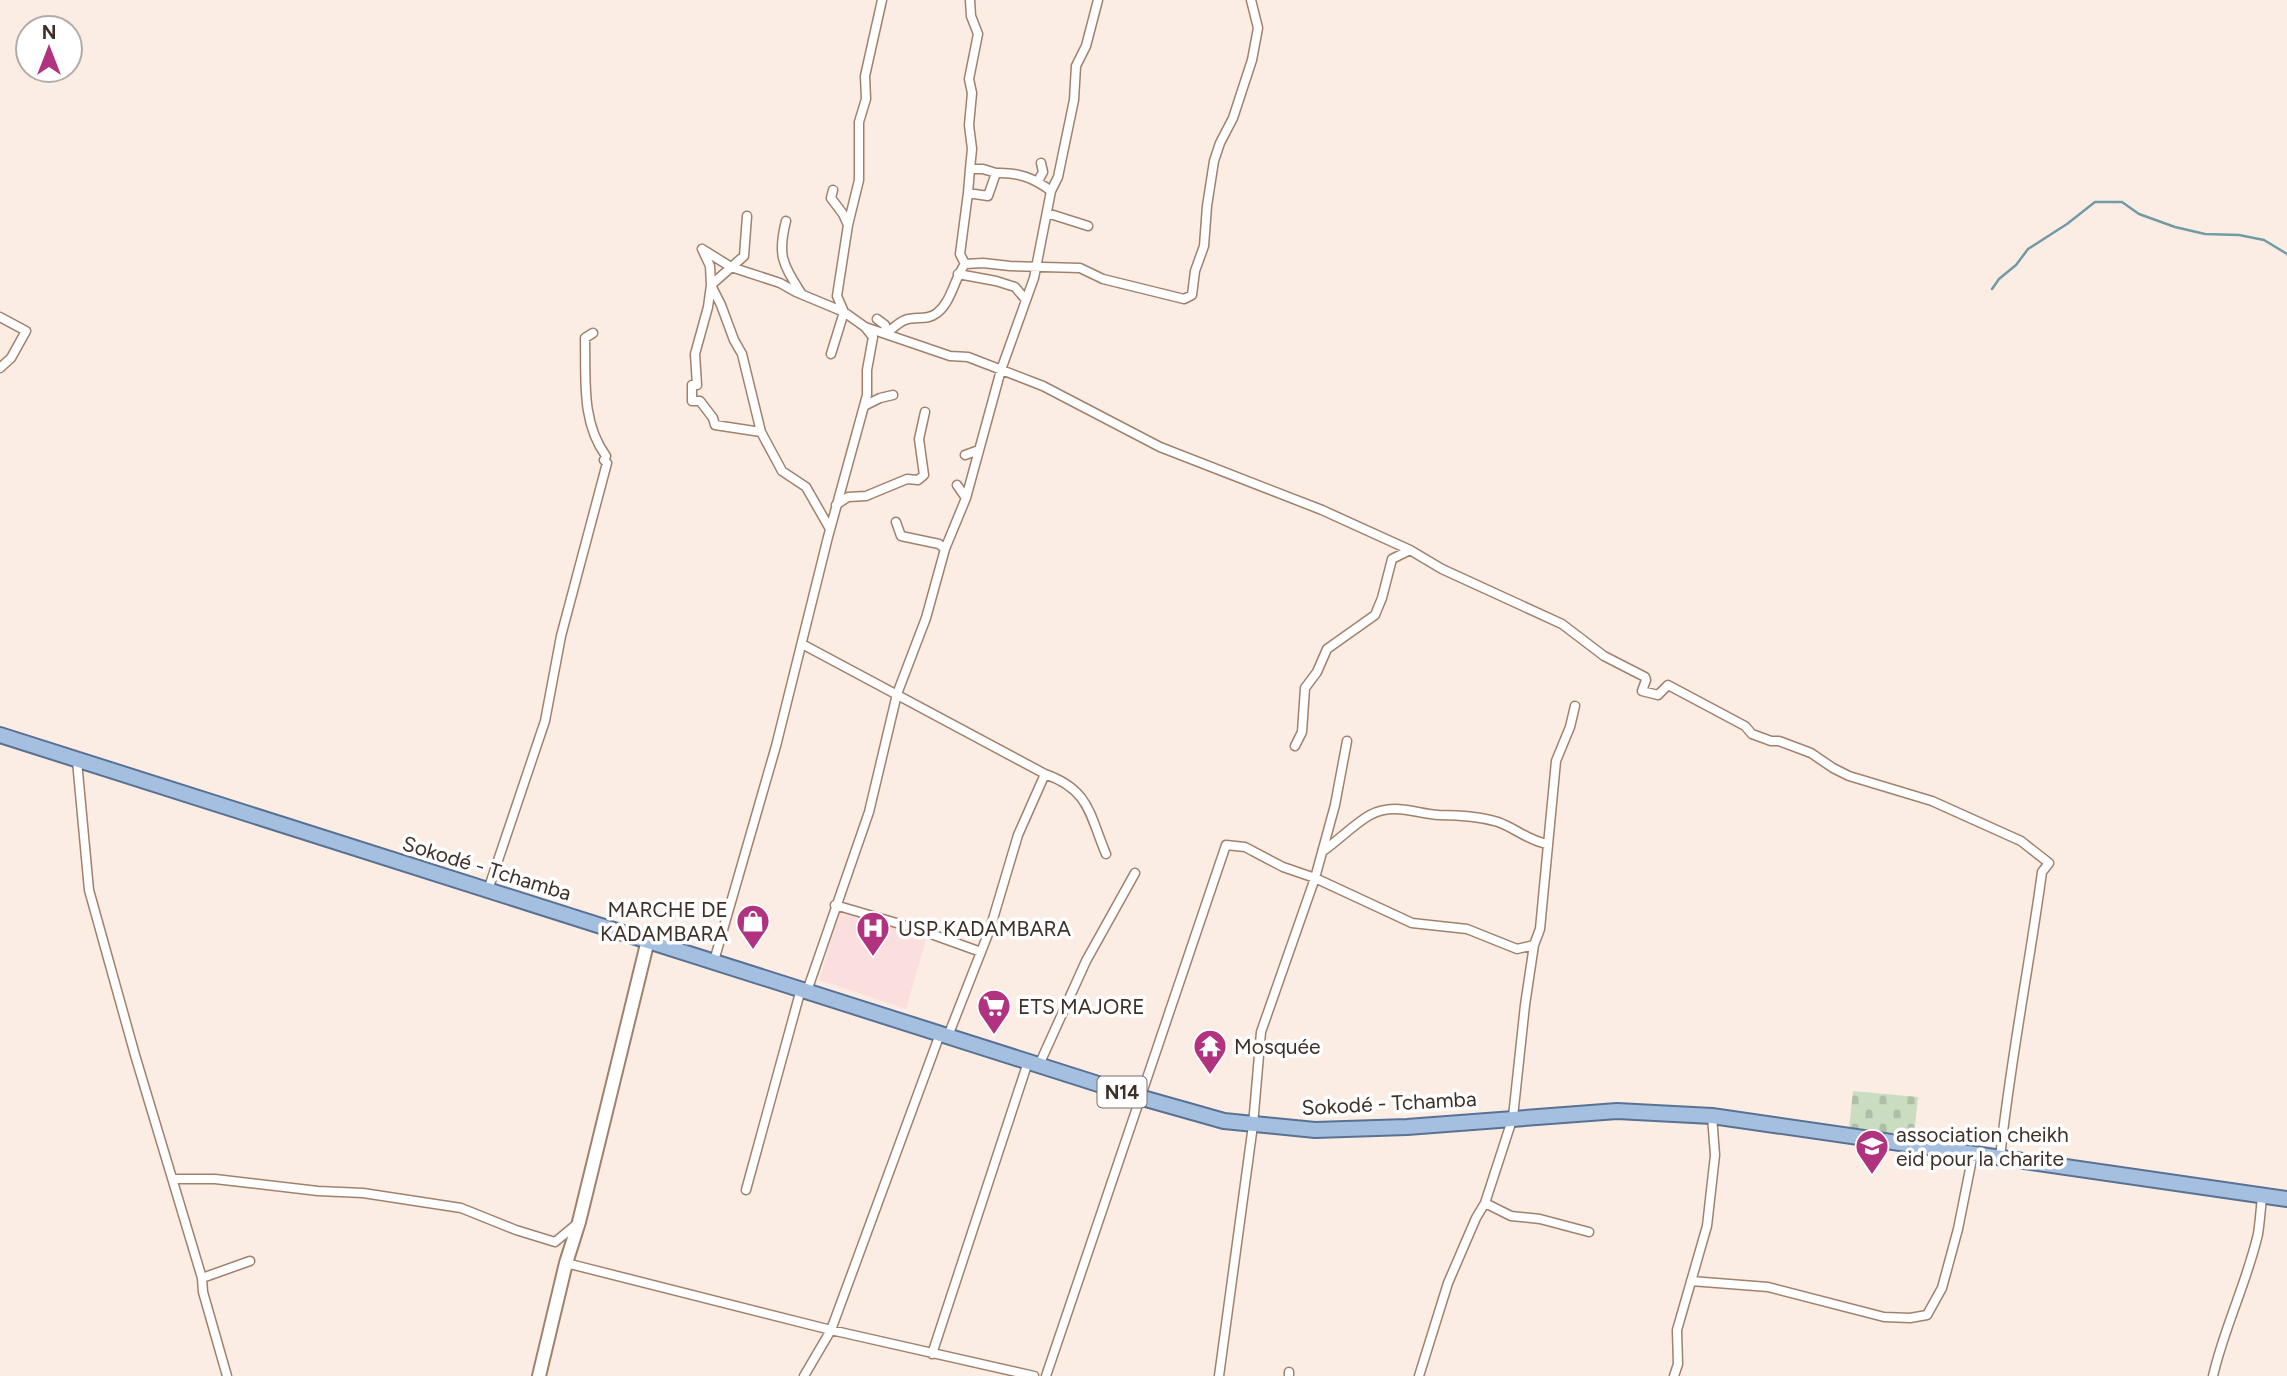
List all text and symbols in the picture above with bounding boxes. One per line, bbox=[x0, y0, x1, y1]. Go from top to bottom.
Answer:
north arrow bbox=[14, 14, 84, 84]
text: N bbox=[42, 21, 56, 44]
street label: Sokodé - Tchamba bbox=[400, 830, 574, 906]
place label: MARCHE DE KADAMBARA bbox=[600, 897, 728, 946]
shop icon: MARCHE DE KADAMBARA bbox=[734, 902, 772, 951]
hospital icon: USP KADAMBARA bbox=[854, 909, 892, 958]
place label: USP KADAMBARA bbox=[898, 916, 1071, 941]
supermarket icon: ETS MAJORE bbox=[975, 987, 1013, 1036]
place label: ETS MAJORE bbox=[1018, 994, 1145, 1019]
temple icon: Mosquée bbox=[1191, 1027, 1229, 1076]
place label: Mosquée bbox=[1234, 1034, 1321, 1059]
road number: N14 bbox=[1098, 1076, 1146, 1108]
street label: Sokodé - Tchamba bbox=[1301, 1086, 1477, 1120]
place label: association cheikh eid pour la charite bbox=[1896, 1122, 2069, 1171]
school or university icon: association cheikh eid pour la charite bbox=[1853, 1127, 1891, 1176]

